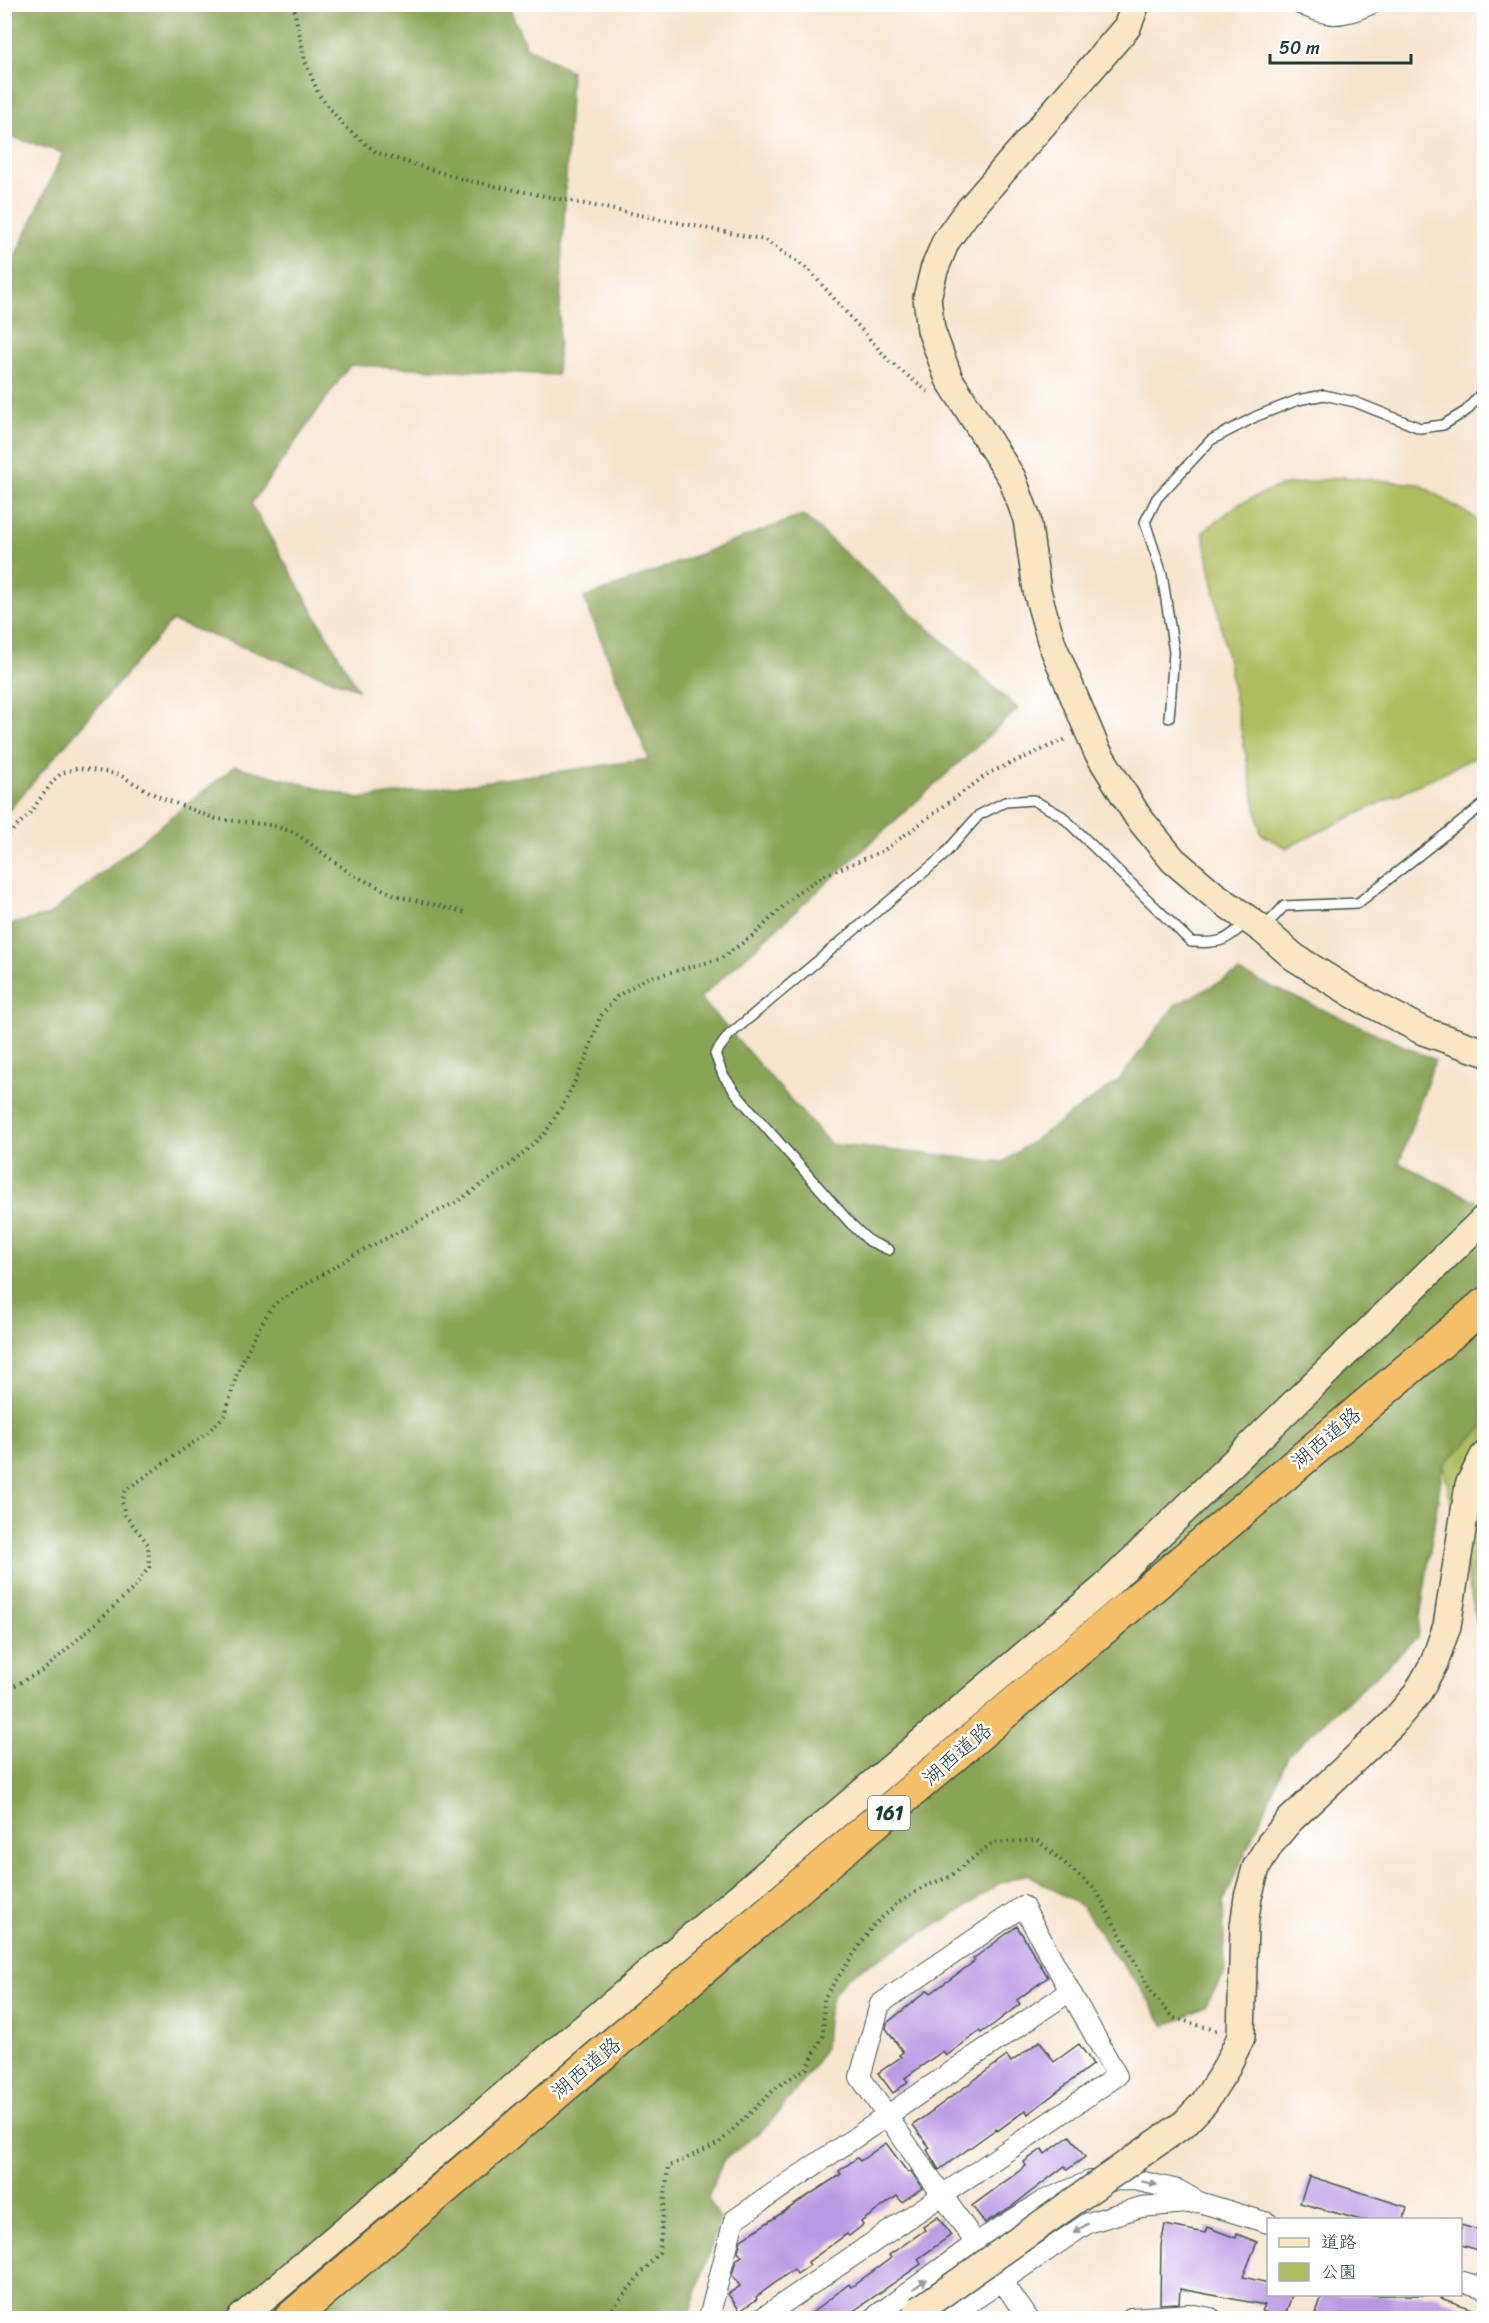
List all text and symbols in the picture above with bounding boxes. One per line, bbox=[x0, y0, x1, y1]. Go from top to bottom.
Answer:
scale bar bbox=[1270, 27, 1411, 65]
text: 50 m bbox=[1279, 32, 1320, 64]
street label: 湖西道路 bbox=[1282, 1396, 1370, 1480]
street label: 湖西道路 bbox=[913, 1712, 1001, 1796]
road number: 161 bbox=[868, 1796, 910, 1830]
street label: 湖西道路 bbox=[542, 2026, 630, 2110]
one-way arrow bbox=[1139, 2178, 1158, 2188]
legend bbox=[1267, 2218, 1462, 2296]
one-way arrow bbox=[1073, 2222, 1089, 2233]
text: 道路 bbox=[1321, 2226, 1357, 2258]
text: 公園 bbox=[1321, 2256, 1357, 2288]
one-way arrow bbox=[912, 2278, 928, 2290]

